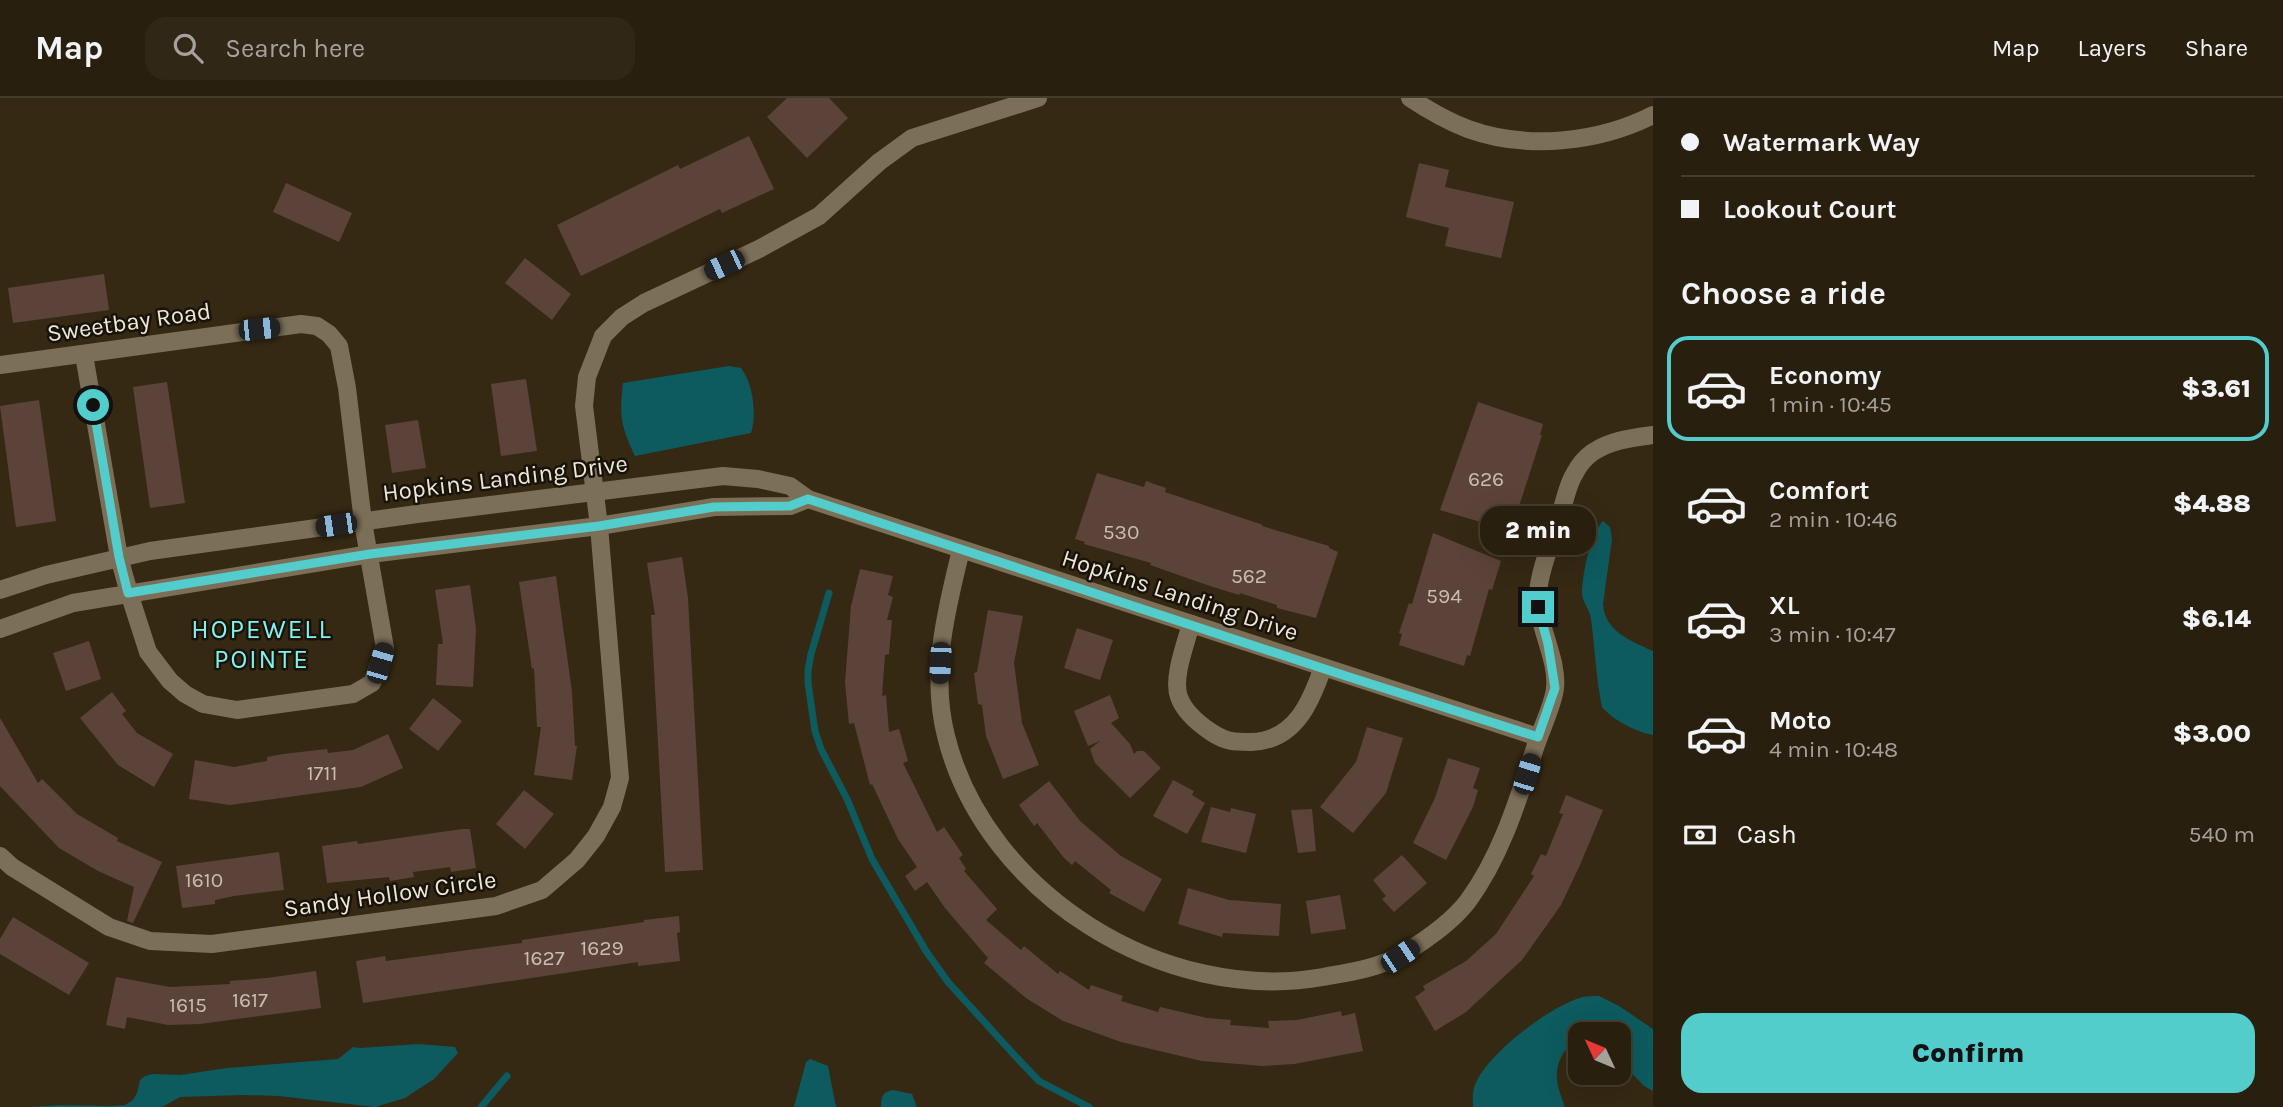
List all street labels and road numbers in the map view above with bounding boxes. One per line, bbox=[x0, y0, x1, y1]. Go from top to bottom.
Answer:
street label: Sweetbay Road bbox=[45, 297, 213, 347]
street label: Hopkins Landing Drive bbox=[381, 449, 629, 507]
street label: Hopkins Landing Drive bbox=[1058, 544, 1302, 646]
street label: Sandy Hollow Circle bbox=[282, 865, 498, 923]

